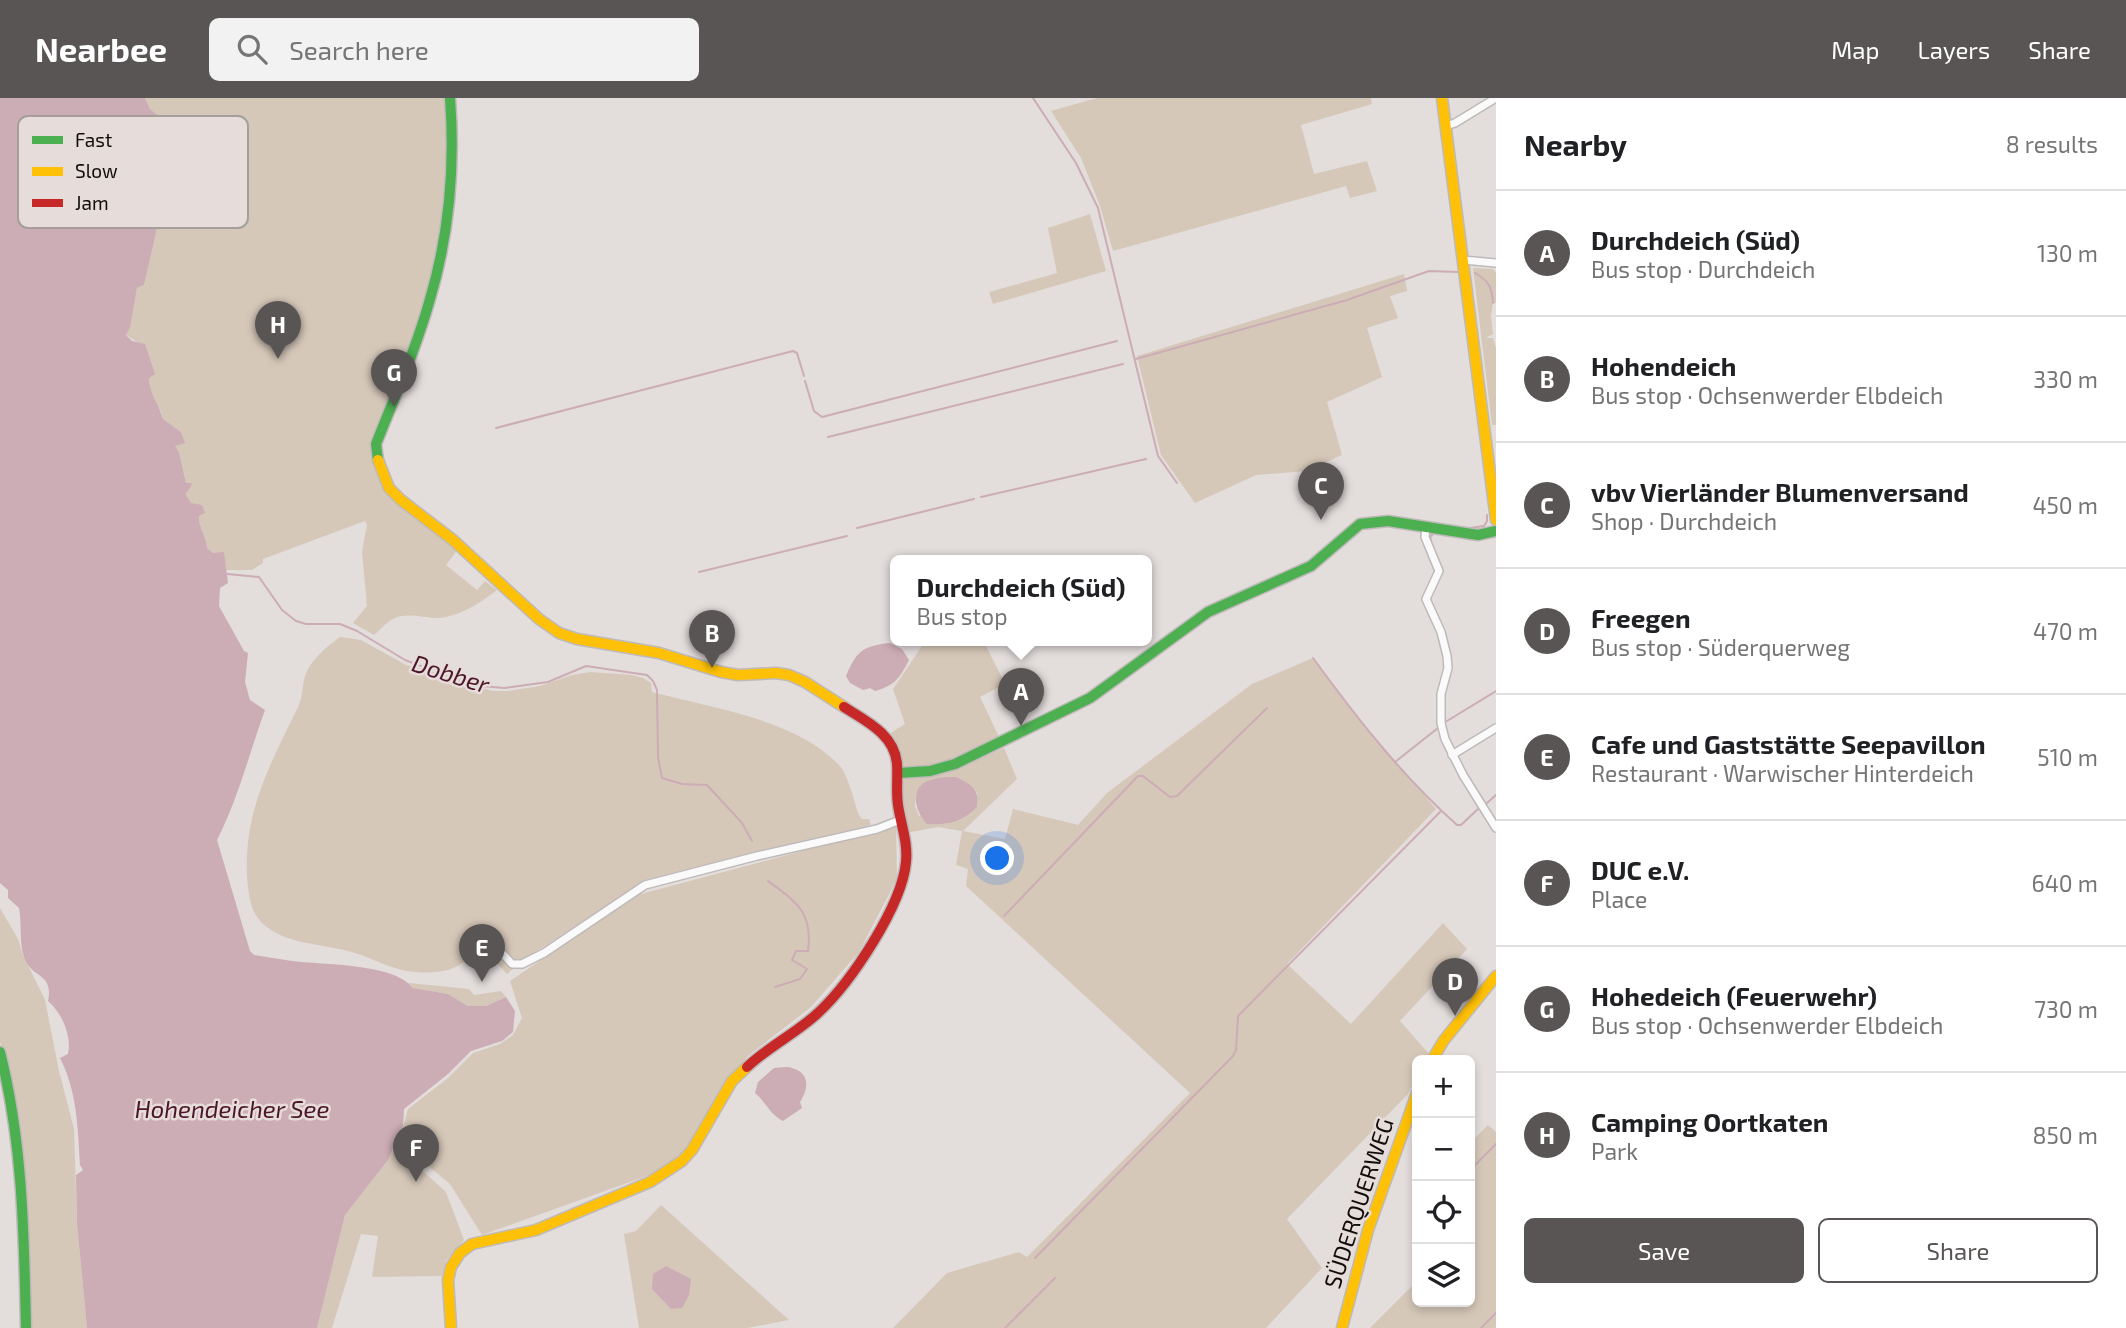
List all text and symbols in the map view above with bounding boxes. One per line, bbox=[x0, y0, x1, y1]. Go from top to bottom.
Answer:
search box bbox=[209, 18, 699, 81]
text: Nearbee bbox=[35, 29, 167, 69]
icon: search bbox=[233, 30, 271, 68]
text: Search here bbox=[289, 34, 429, 65]
text: Map bbox=[1831, 35, 1879, 64]
text: Layers bbox=[1917, 35, 1990, 64]
text: Share bbox=[2028, 35, 2091, 64]
legend bbox=[18, 116, 248, 228]
text: Nearby bbox=[1524, 126, 1627, 162]
text: Fast bbox=[75, 128, 112, 151]
text: 8 results bbox=[2006, 130, 2098, 158]
text: Slow bbox=[75, 159, 118, 182]
text: Jam bbox=[75, 191, 109, 214]
text: Durchdeich (Süd) bbox=[1591, 224, 1800, 255]
text: A bbox=[1539, 239, 1555, 267]
text: 130 m bbox=[2037, 239, 2098, 267]
text: Bus stop · Durchdeich bbox=[1591, 255, 1815, 283]
pin: H bbox=[255, 301, 301, 359]
pin: G bbox=[371, 349, 417, 407]
text: Hohendeich bbox=[1591, 350, 1736, 381]
text: B bbox=[1540, 365, 1554, 393]
text: 330 m bbox=[2033, 365, 2098, 393]
text: Bus stop · Ochsenwerder Elbdeich bbox=[1591, 381, 1943, 409]
pin: C bbox=[1298, 462, 1344, 520]
text: vbv Vierländer Blumenversand bbox=[1591, 476, 1969, 507]
text: C bbox=[1540, 491, 1554, 519]
text: 450 m bbox=[2032, 491, 2098, 519]
text: Shop · Durchdeich bbox=[1591, 507, 1777, 535]
popup bbox=[890, 555, 1152, 646]
text: Durchdeich (Süd) bbox=[916, 571, 1126, 602]
text: Bus stop bbox=[916, 602, 1008, 630]
text: Freegen bbox=[1591, 602, 1691, 633]
pin: B bbox=[689, 610, 735, 668]
text: D bbox=[1539, 617, 1555, 645]
text: 470 m bbox=[2033, 617, 2098, 645]
text: Bus stop · Süderquerweg bbox=[1591, 633, 1850, 661]
water label: Dobber bbox=[409, 648, 494, 699]
pin: A bbox=[998, 668, 1044, 726]
text: Cafe und Gaststätte Seepavillon bbox=[1591, 728, 1986, 759]
text: E bbox=[1540, 743, 1554, 771]
text: 510 m bbox=[2037, 743, 2098, 771]
text: Restaurant · Warwischer Hinterdeich bbox=[1591, 759, 1974, 787]
your location bbox=[980, 841, 1014, 875]
text: DUC e.V. bbox=[1591, 854, 1689, 885]
text: F bbox=[1541, 869, 1553, 897]
text: 640 m bbox=[2032, 869, 2098, 897]
text: Place bbox=[1591, 885, 1647, 913]
pin: E bbox=[459, 924, 505, 982]
pin: D bbox=[1432, 958, 1478, 1016]
text: Hohedeich (Feuerwehr) bbox=[1591, 980, 1877, 1011]
text: G bbox=[1540, 995, 1554, 1023]
text: 730 m bbox=[2034, 995, 2098, 1023]
text: Bus stop · Ochsenwerder Elbdeich bbox=[1591, 1011, 1943, 1039]
map controls bbox=[1412, 1055, 1475, 1307]
button: + bbox=[1412, 1055, 1475, 1118]
water label: Hohendeicher See bbox=[135, 1094, 329, 1123]
text: Camping Oortkaten bbox=[1591, 1106, 1828, 1137]
street label: SÜDERQUERWEG bbox=[1317, 1114, 1399, 1292]
button: − bbox=[1412, 1118, 1475, 1181]
text: H bbox=[1539, 1121, 1555, 1149]
text: 850 m bbox=[2033, 1121, 2098, 1149]
pin: F bbox=[393, 1124, 439, 1182]
text: Park bbox=[1591, 1137, 1638, 1165]
button: locate bbox=[1412, 1181, 1475, 1244]
button: Save bbox=[1524, 1218, 1804, 1283]
button: Share bbox=[1818, 1218, 2098, 1283]
button: layers bbox=[1412, 1244, 1475, 1307]

